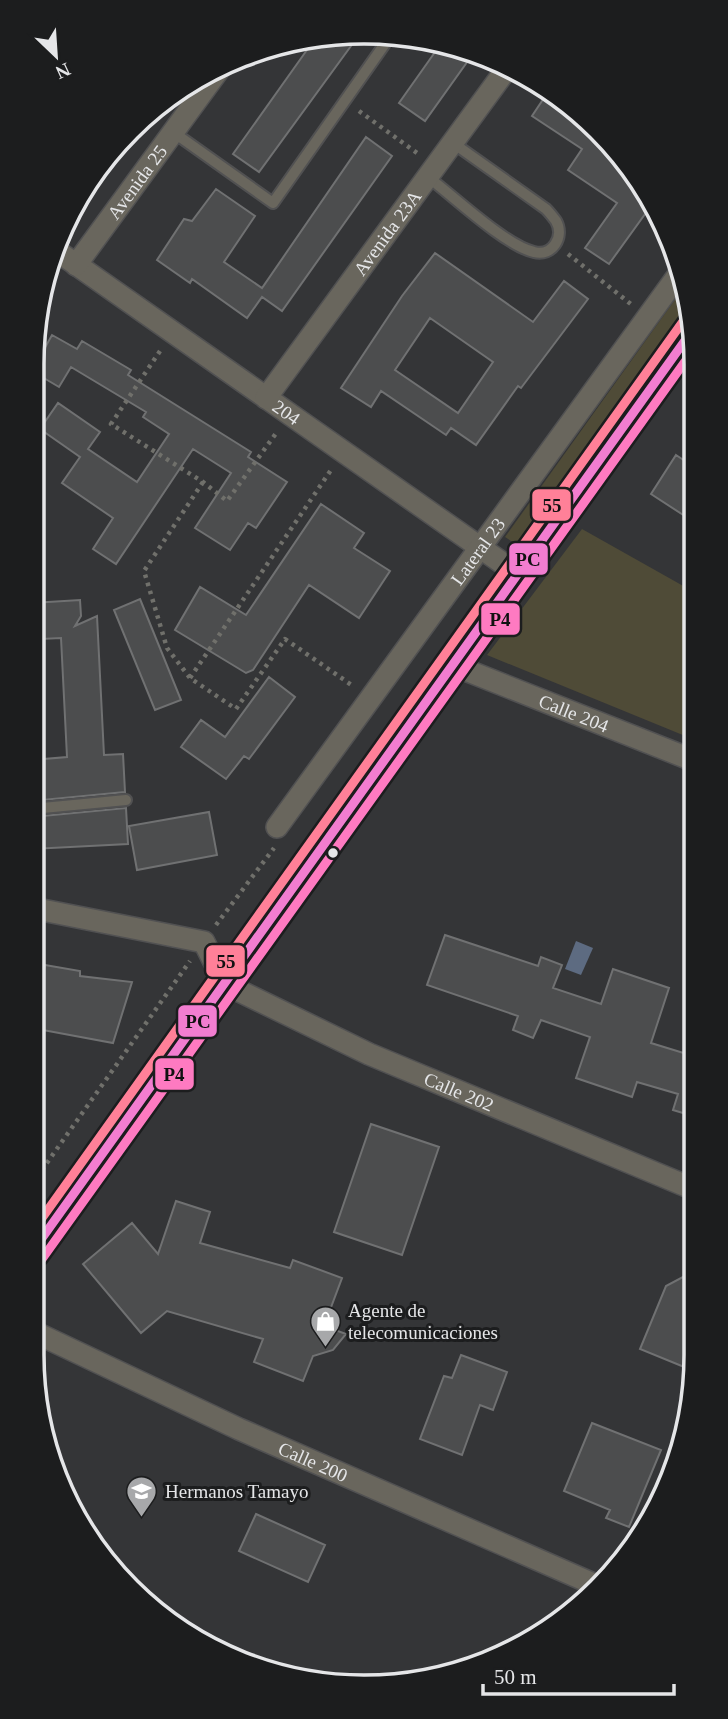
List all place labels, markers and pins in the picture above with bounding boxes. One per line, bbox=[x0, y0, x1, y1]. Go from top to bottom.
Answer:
unlabelled marker bbox=[326, 846, 340, 860]
place label: Agente de telecomunicaciones bbox=[348, 1300, 498, 1343]
shop icon: Agente de telecomunicaciones bbox=[308, 1304, 342, 1348]
school or university icon: Hermanos Tamayo bbox=[125, 1474, 159, 1518]
place label: Hermanos Tamayo bbox=[165, 1481, 308, 1502]

